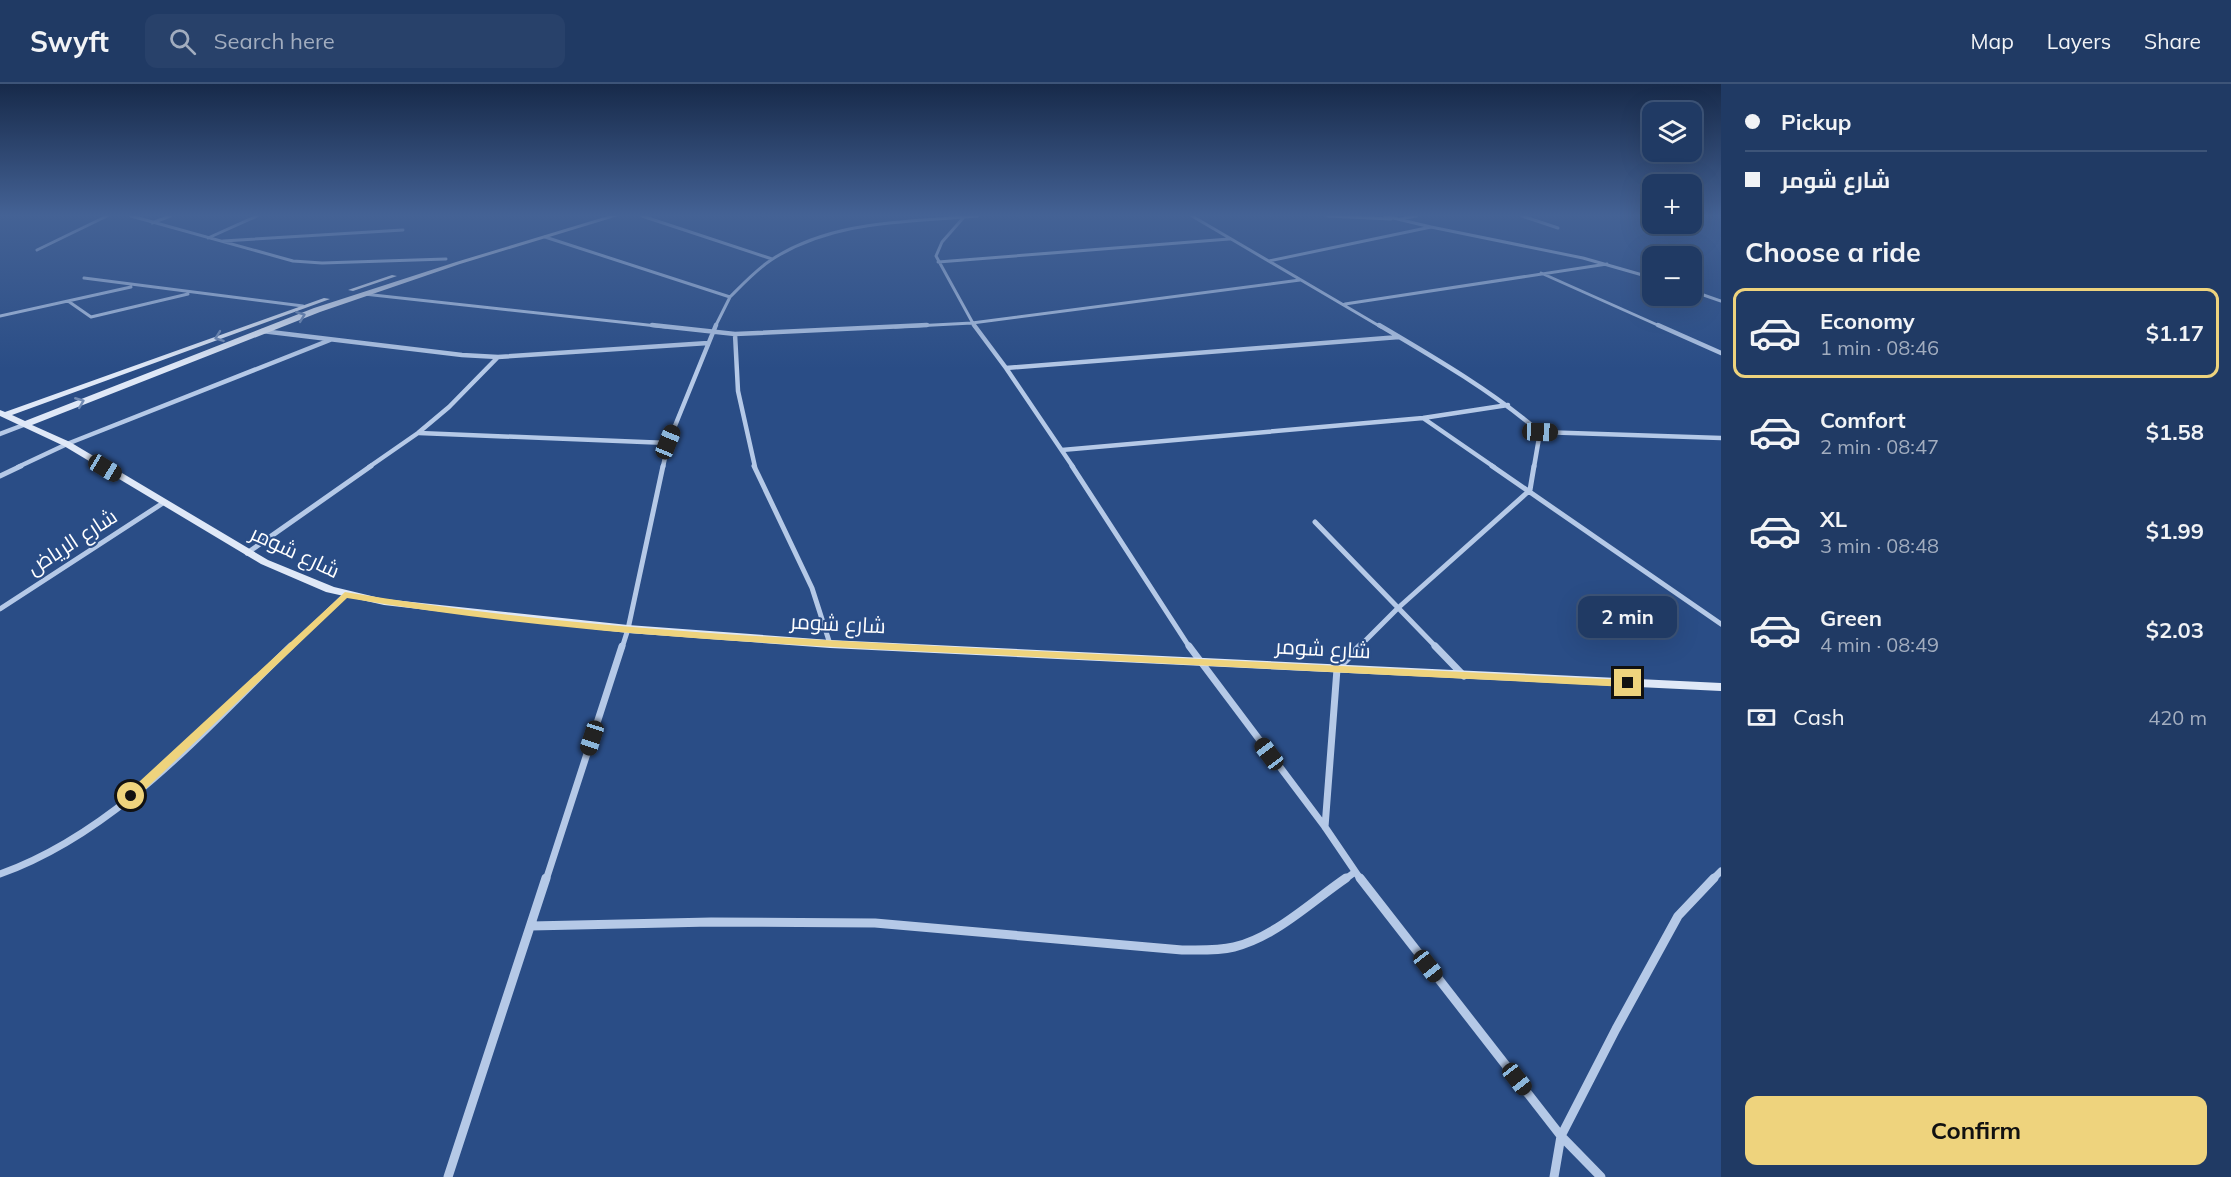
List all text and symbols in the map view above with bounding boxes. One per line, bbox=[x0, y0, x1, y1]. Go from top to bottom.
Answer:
search box bbox=[145, 14, 565, 68]
text: Swyft bbox=[30, 24, 109, 59]
icon: search bbox=[166, 25, 199, 58]
text: Search here bbox=[214, 27, 335, 55]
text: Map bbox=[1971, 28, 2014, 54]
text: Layers bbox=[2047, 28, 2111, 54]
text: Share bbox=[2144, 28, 2201, 54]
map controls bbox=[1642, 102, 1702, 306]
button: layers bbox=[1642, 102, 1702, 162]
text: Pickup bbox=[1781, 108, 1851, 136]
text: شارع شومر bbox=[1781, 166, 1890, 194]
button: + bbox=[1642, 174, 1702, 234]
text: Choose a ride bbox=[1745, 235, 1921, 269]
button: − bbox=[1642, 246, 1702, 306]
icon: car bbox=[1748, 306, 1802, 360]
text: Economy bbox=[1820, 307, 1915, 335]
one-way arrow bbox=[295, 311, 306, 324]
text: $1.17 bbox=[2146, 319, 2204, 347]
one-way arrow bbox=[214, 330, 224, 343]
text: 1 min · 08:46 bbox=[1820, 335, 1939, 360]
one-way arrow bbox=[74, 397, 85, 409]
icon: car bbox=[1748, 405, 1802, 459]
text: Comfort bbox=[1820, 406, 1906, 434]
text: $1.58 bbox=[2146, 418, 2204, 446]
car bbox=[653, 422, 683, 462]
car bbox=[1522, 422, 1558, 442]
text: 2 min · 08:47 bbox=[1820, 434, 1939, 459]
car bbox=[85, 451, 125, 485]
street label: شارع الرياض bbox=[21, 502, 123, 582]
icon: car bbox=[1748, 504, 1802, 558]
text: XL bbox=[1820, 505, 1847, 533]
text: $1.99 bbox=[2146, 517, 2204, 545]
street label: شارع شومر bbox=[245, 519, 344, 585]
text: 3 min · 08:48 bbox=[1820, 533, 1939, 558]
callout: 2 min bbox=[1578, 596, 1678, 638]
icon: car bbox=[1748, 603, 1802, 657]
text: 2 min bbox=[1601, 604, 1654, 629]
text: Green bbox=[1820, 604, 1882, 632]
street label: شارع شومر bbox=[789, 607, 886, 640]
text: $2.03 bbox=[2146, 616, 2204, 644]
street label: شارع شومر bbox=[1274, 632, 1371, 665]
text: 4 min · 08:49 bbox=[1820, 632, 1939, 657]
route end bbox=[1614, 669, 1641, 696]
icon: cash bbox=[1745, 701, 1778, 734]
text: Cash bbox=[1793, 703, 1845, 731]
text: 420 m bbox=[2148, 705, 2207, 730]
car bbox=[578, 718, 606, 758]
car bbox=[1251, 734, 1287, 774]
route start bbox=[117, 782, 144, 809]
car bbox=[1410, 946, 1446, 986]
car bbox=[1499, 1059, 1535, 1099]
button: Confirm bbox=[1745, 1096, 2207, 1165]

